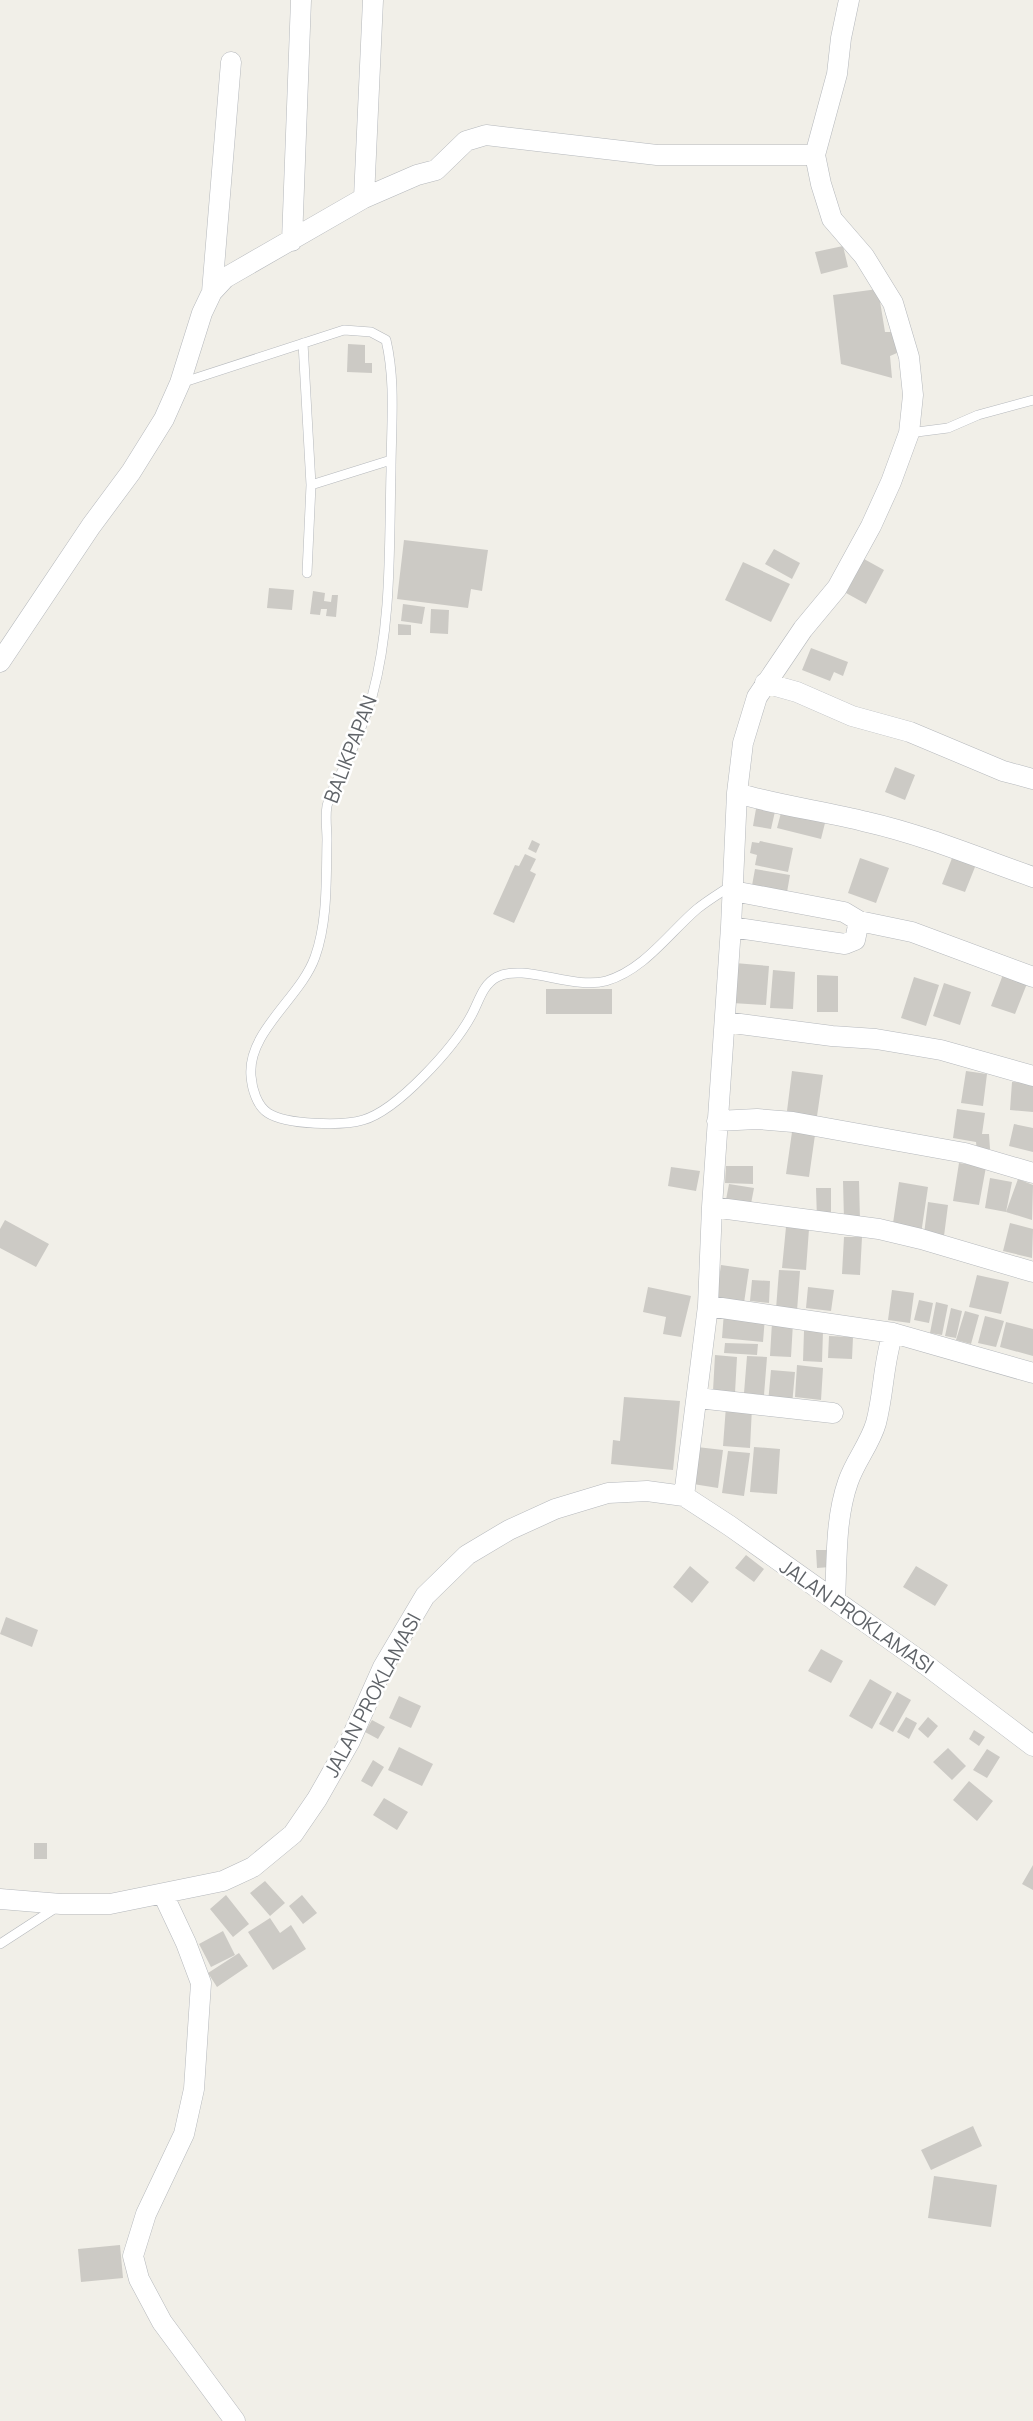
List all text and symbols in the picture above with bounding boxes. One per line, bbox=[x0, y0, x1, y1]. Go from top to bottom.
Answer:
street label: BALIKPAPAN bbox=[317, 691, 383, 807]
street label: JALAN PROKLAMASI bbox=[775, 1553, 939, 1679]
street label: JALAN PROKLAMASI bbox=[317, 1608, 427, 1782]

